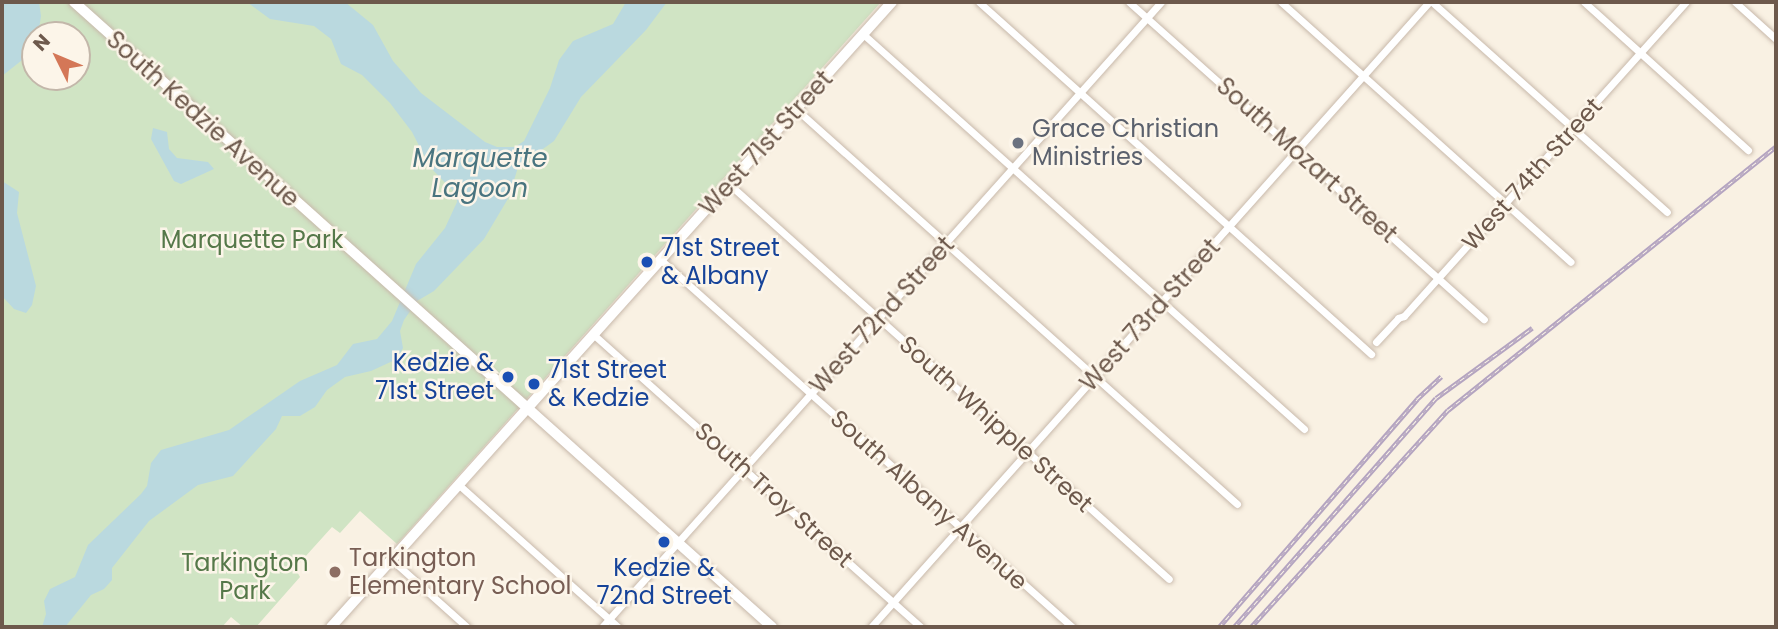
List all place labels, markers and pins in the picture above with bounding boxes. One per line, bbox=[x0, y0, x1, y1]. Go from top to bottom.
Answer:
place label: Grace Christian Ministries bbox=[1032, 115, 1219, 171]
marker: Grace Christian Ministries bbox=[1010, 135, 1026, 151]
place label: 71st Street & Albany bbox=[661, 234, 780, 290]
marker: 71st Street & Albany bbox=[639, 254, 655, 270]
place label: Kedzie & 71st Street bbox=[375, 349, 494, 405]
place label: 71st Street & Kedzie bbox=[548, 356, 667, 412]
marker: Kedzie & 71st Street bbox=[500, 369, 516, 385]
marker: 71st Street & Kedzie bbox=[526, 376, 542, 392]
marker: Kedzie & 72nd Street bbox=[656, 534, 672, 550]
place label: Tarkington Elementary School bbox=[349, 544, 572, 600]
place label: Kedzie & 72nd Street bbox=[596, 554, 732, 610]
marker: Tarkington Elementary School bbox=[327, 564, 343, 580]

